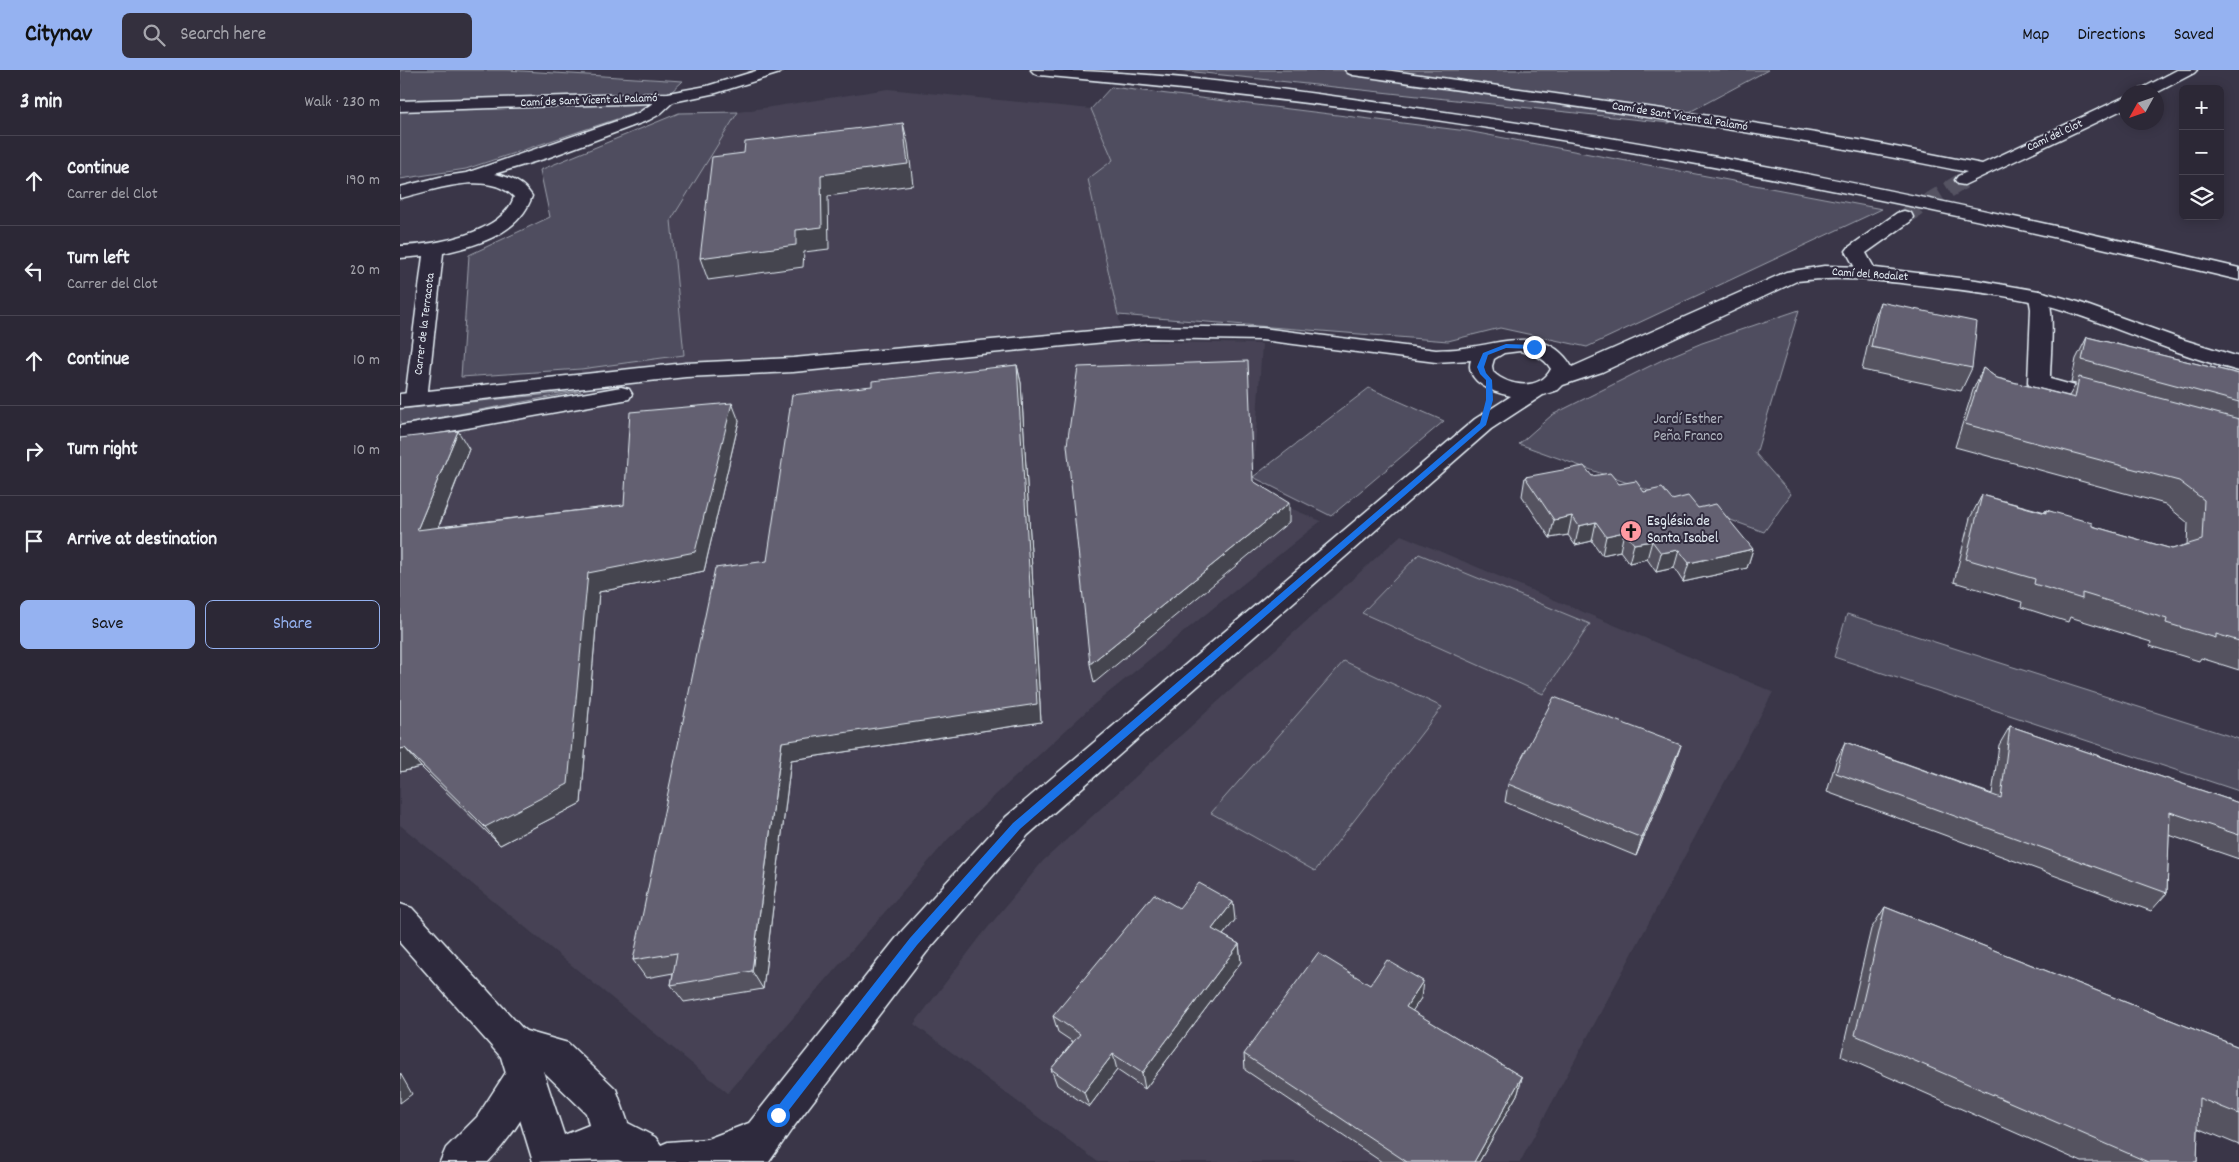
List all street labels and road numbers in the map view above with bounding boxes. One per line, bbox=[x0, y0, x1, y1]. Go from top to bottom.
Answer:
street label: Camí de Sant Vicent al Palamó bbox=[520, 90, 658, 112]
street label: Camí de Sant Vicent al Palamó bbox=[1611, 98, 1749, 136]
street label: Camí del Clot bbox=[2024, 115, 2086, 156]
street label: Camí del Rodalet bbox=[1831, 264, 1909, 286]
street label: Carrer de la Terracota bbox=[410, 272, 440, 376]

